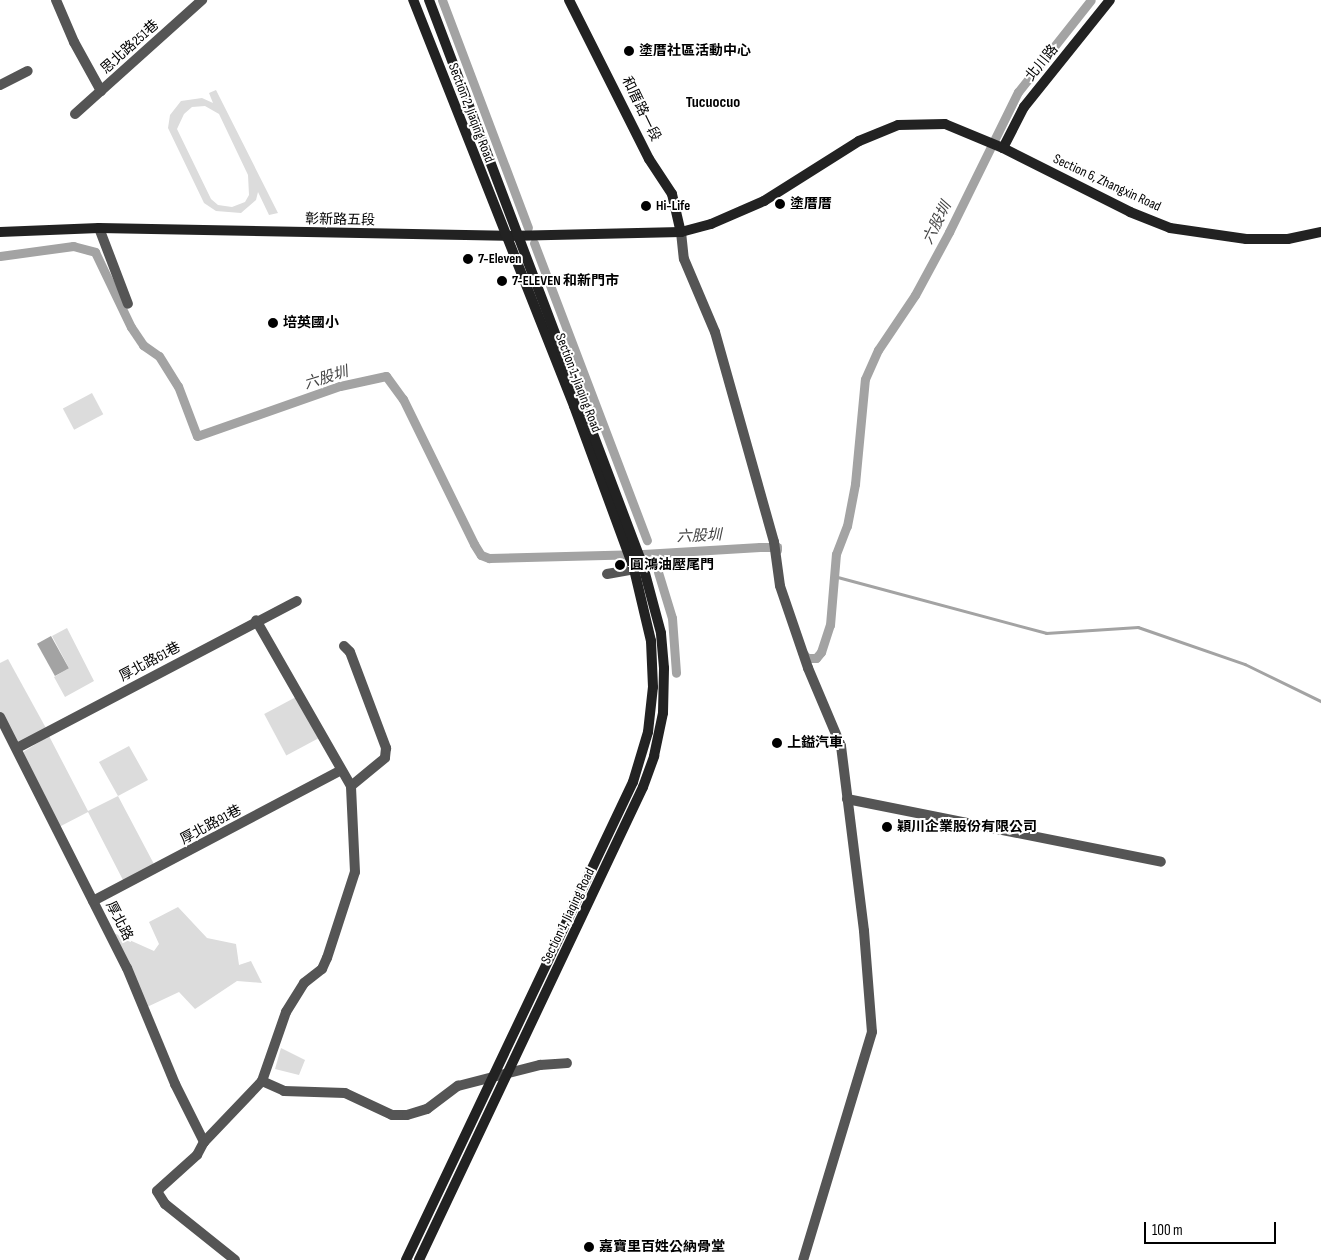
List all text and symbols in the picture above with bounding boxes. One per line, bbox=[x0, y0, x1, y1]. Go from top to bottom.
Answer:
street label: 思北路251巷 bbox=[98, 17, 162, 77]
street label: 北川路 bbox=[1022, 41, 1062, 85]
place label: 塗厝社區活動中心 bbox=[639, 43, 751, 59]
marker: 塗厝社區活動中心 bbox=[623, 45, 635, 57]
street label: Section 2, Jiaqing Road bbox=[444, 61, 498, 165]
street label: 和厝路一段 bbox=[618, 74, 664, 144]
district label: Tucuocuo bbox=[686, 93, 740, 113]
street label: Section 6, Zhangxin Road bbox=[1050, 151, 1164, 215]
place label: 塗厝厝 bbox=[790, 196, 832, 212]
place label: Hi-Life bbox=[656, 198, 690, 214]
marker: 塗厝厝 bbox=[774, 198, 786, 210]
water label: 六股圳 bbox=[919, 199, 955, 247]
marker: Hi-Life bbox=[640, 200, 652, 212]
street label: 彰新路五段 bbox=[305, 211, 375, 229]
place label: 7-Eleven bbox=[478, 251, 521, 267]
marker: 7-Eleven bbox=[462, 253, 474, 265]
place label: 7-ELEVEN 和新門市 bbox=[512, 273, 619, 289]
marker: 7-ELEVEN 和新門市 bbox=[496, 275, 508, 287]
place label: 培英國小 bbox=[283, 315, 339, 331]
marker: 培英國小 bbox=[267, 317, 279, 329]
street label: Section 1, Jiaqing Road bbox=[551, 331, 605, 435]
water label: 六股圳 bbox=[302, 363, 350, 393]
water label: 六股圳 bbox=[676, 526, 722, 546]
place label: 圓鴻油壓尾門 bbox=[630, 557, 714, 573]
marker: 圓鴻油壓尾門 bbox=[614, 559, 626, 571]
street label: 厚北路61巷 bbox=[116, 639, 184, 685]
place label: 上鎰汽車 bbox=[787, 735, 843, 751]
marker: 上鎰汽車 bbox=[771, 737, 783, 749]
street label: 厚北路91巷 bbox=[177, 802, 245, 848]
place label: 穎川企業股份有限公司 bbox=[897, 819, 1037, 835]
marker: 穎川企業股份有限公司 bbox=[881, 821, 893, 833]
street label: Section 1, Jiaqing Road bbox=[538, 865, 598, 967]
street label: 厚北路 bbox=[102, 898, 136, 944]
scale bar bbox=[1146, 1212, 1278, 1244]
text: 100 m bbox=[1152, 1221, 1183, 1240]
place label: 嘉寶里百姓公納骨堂 bbox=[599, 1239, 725, 1255]
marker: 嘉寶里百姓公納骨堂 bbox=[583, 1241, 595, 1253]

